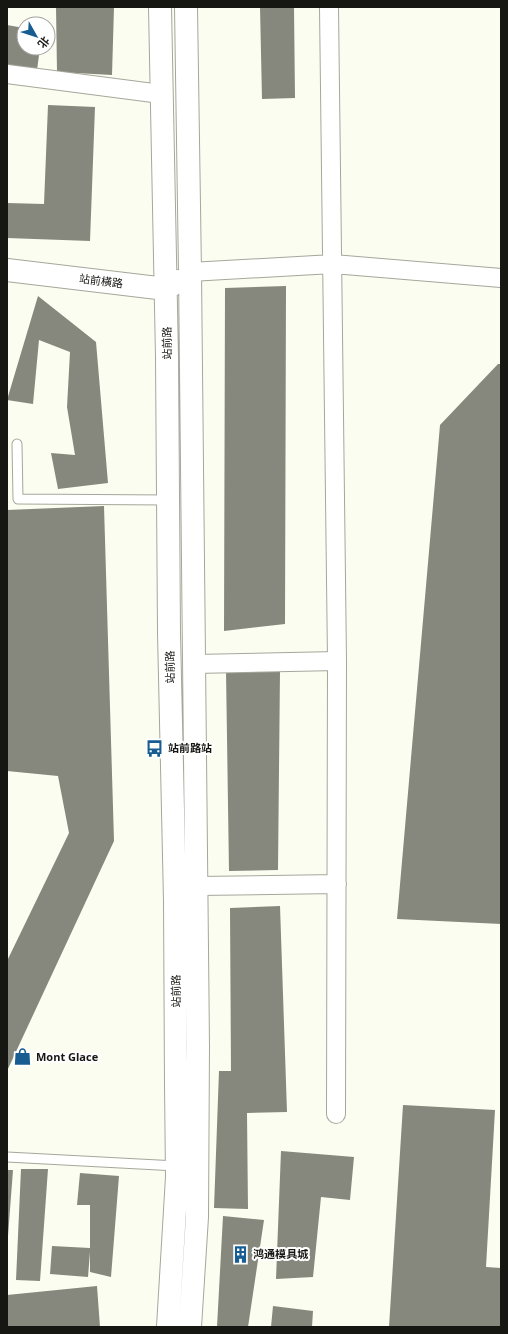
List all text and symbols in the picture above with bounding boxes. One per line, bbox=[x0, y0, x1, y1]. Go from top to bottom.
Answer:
north arrow bbox=[16, 16, 56, 56]
text: 北 bbox=[35, 34, 53, 52]
street label: 站前横路 bbox=[78, 270, 124, 291]
street label: 站前路 bbox=[159, 326, 174, 360]
street label: 站前路 bbox=[162, 650, 177, 684]
bus stop icon: 站前路站 bbox=[145, 738, 165, 758]
place label: 站前路站 bbox=[168, 740, 212, 755]
street label: 站前路 bbox=[168, 974, 183, 1008]
shop icon: Mont Glace bbox=[13, 1047, 33, 1067]
place label: Mont Glace bbox=[36, 1049, 99, 1064]
building icon: 鸿通模具城 bbox=[230, 1244, 250, 1264]
place label: 鸿通模具城 bbox=[253, 1246, 309, 1261]

